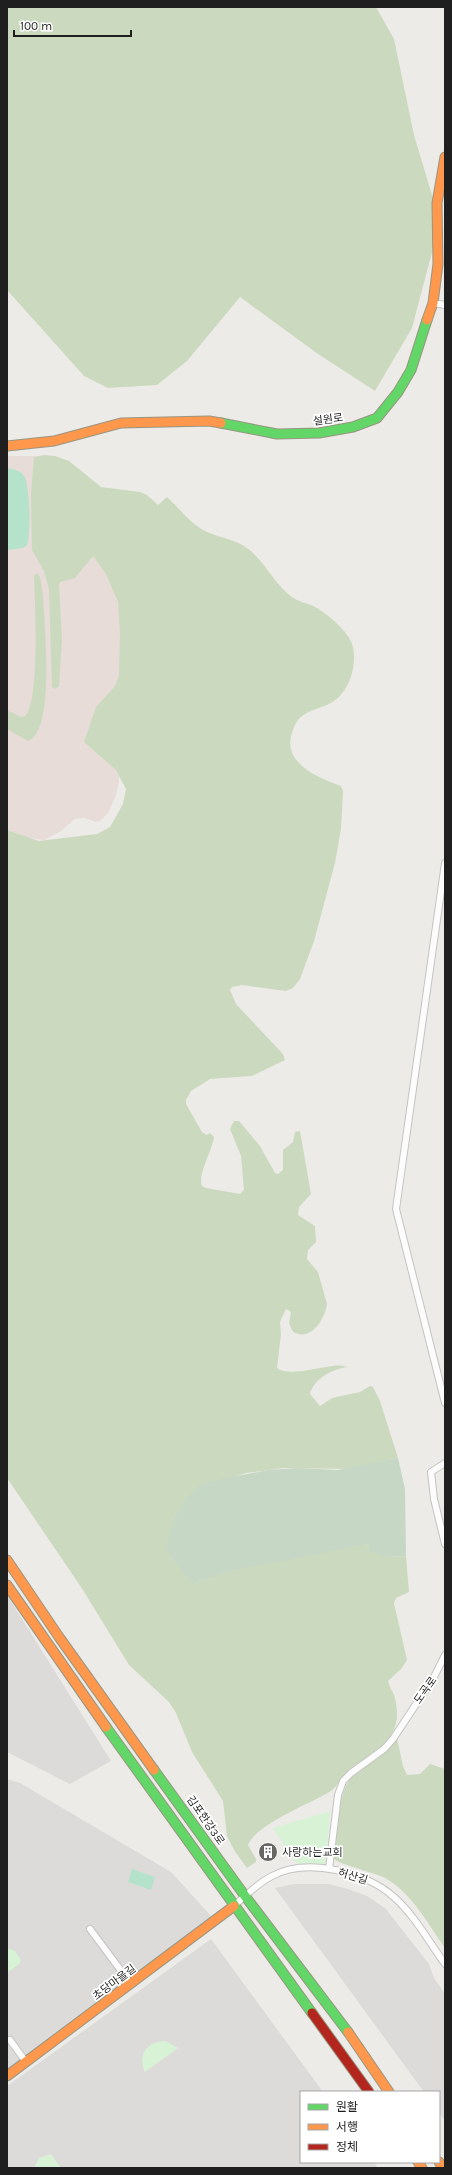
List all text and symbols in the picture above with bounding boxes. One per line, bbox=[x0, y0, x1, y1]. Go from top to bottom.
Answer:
scale bar bbox=[14, 12, 131, 38]
text: 100 m bbox=[20, 19, 52, 33]
street label: 설원로 bbox=[312, 411, 344, 428]
street label: 도곡로 bbox=[411, 1674, 439, 1706]
street label: 김포한강3로 bbox=[184, 1793, 227, 1847]
building icon: 사랑하는교회 bbox=[257, 1841, 279, 1863]
place label: 사랑하는교회 bbox=[282, 1846, 343, 1859]
street label: 허산길 bbox=[336, 1866, 369, 1887]
street label: 초당마을길 bbox=[90, 1962, 138, 2003]
legend bbox=[300, 2091, 440, 2163]
text: 원활 bbox=[336, 2100, 358, 2114]
text: 서행 bbox=[336, 2120, 358, 2134]
text: 정체 bbox=[336, 2140, 358, 2154]

